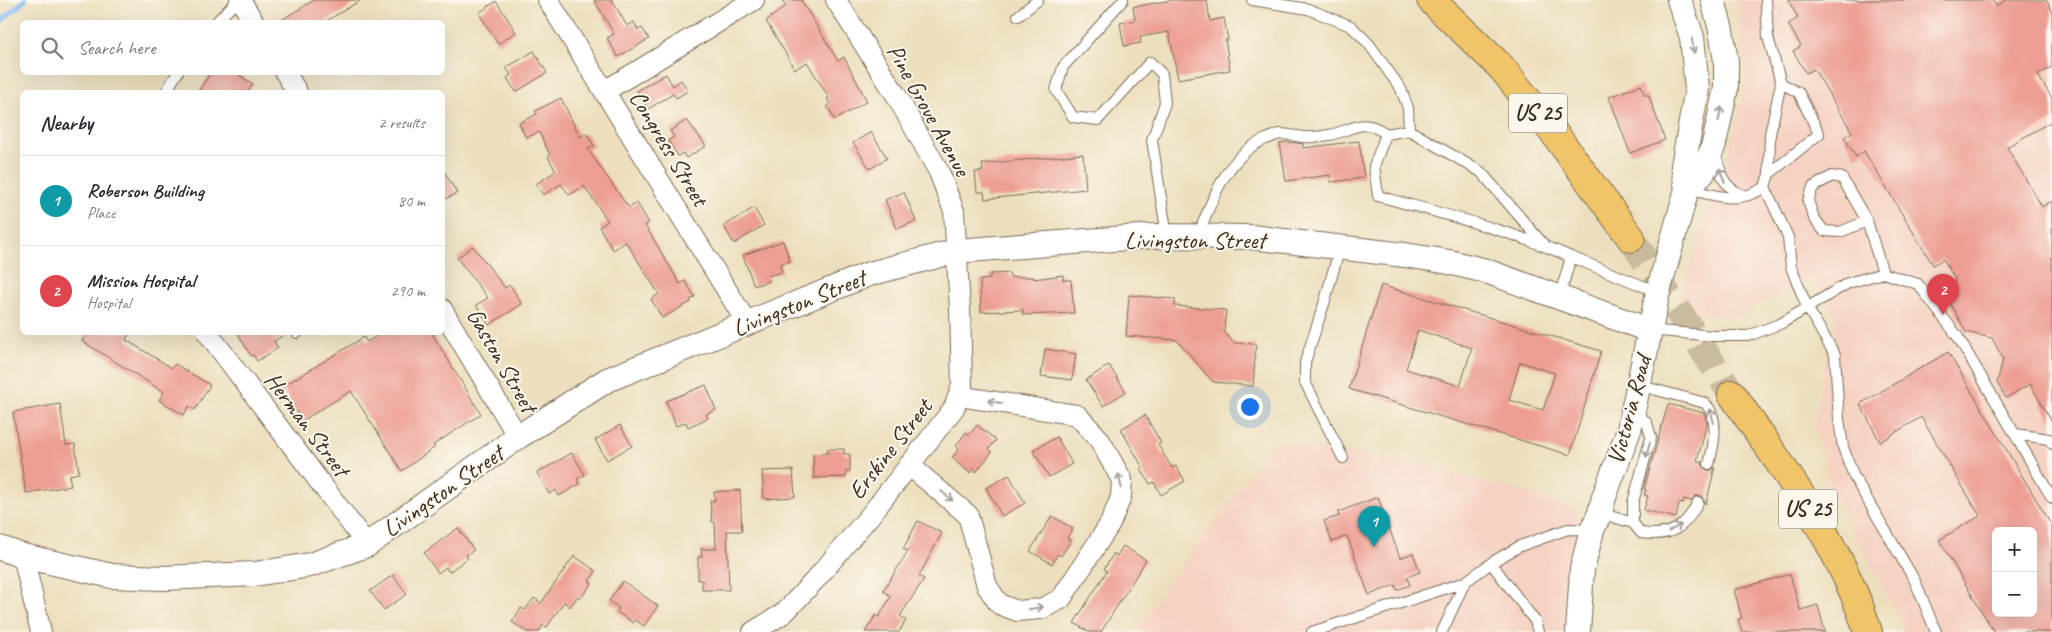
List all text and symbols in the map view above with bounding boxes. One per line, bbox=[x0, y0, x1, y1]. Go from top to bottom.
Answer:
search box bbox=[20, 20, 445, 75]
icon: search bbox=[38, 34, 66, 62]
text: Search here bbox=[78, 36, 155, 60]
one-way arrow bbox=[1688, 38, 1698, 54]
street label: Pine Grove Avenue bbox=[880, 39, 979, 183]
street label: Congress Street bbox=[623, 85, 716, 213]
road number: US 25 bbox=[1509, 94, 1567, 132]
one-way arrow bbox=[1716, 107, 1725, 123]
text: Nearby bbox=[40, 110, 93, 136]
text: 2 results bbox=[378, 113, 425, 133]
one-way arrow bbox=[1717, 168, 1726, 183]
text: Roberson Building bbox=[87, 179, 204, 203]
text: 1 bbox=[52, 191, 60, 211]
text: 80 m bbox=[398, 191, 425, 211]
text: Place bbox=[87, 203, 115, 223]
street label: Livingston Street bbox=[1125, 225, 1268, 255]
street label: Livingston Street bbox=[728, 262, 873, 343]
text: Mission Hospital bbox=[87, 269, 195, 293]
pin: 2 bbox=[1927, 274, 1959, 315]
text: 2 bbox=[52, 281, 60, 301]
text: 290 m bbox=[391, 281, 425, 301]
text: Hospital bbox=[87, 293, 131, 313]
street label: Gaston Street bbox=[460, 302, 545, 420]
street label: Victoria Road bbox=[1600, 349, 1659, 467]
street label: Herman Street bbox=[258, 366, 358, 485]
street label: Erskine Street bbox=[842, 391, 940, 505]
your location bbox=[1237, 394, 1263, 420]
one-way arrow bbox=[988, 396, 1004, 406]
one-way arrow bbox=[1707, 408, 1716, 424]
street label: Livingston Street bbox=[377, 437, 512, 544]
one-way arrow bbox=[1642, 442, 1652, 458]
one-way arrow bbox=[1114, 473, 1124, 489]
road number: US 25 bbox=[1779, 489, 1837, 528]
one-way arrow bbox=[940, 491, 953, 502]
pin: 1 bbox=[1358, 506, 1390, 547]
one-way arrow bbox=[1668, 523, 1683, 533]
map controls bbox=[1992, 527, 2037, 617]
button: + bbox=[1992, 527, 2037, 572]
button: − bbox=[1992, 572, 2037, 617]
one-way arrow bbox=[1028, 603, 1044, 613]

